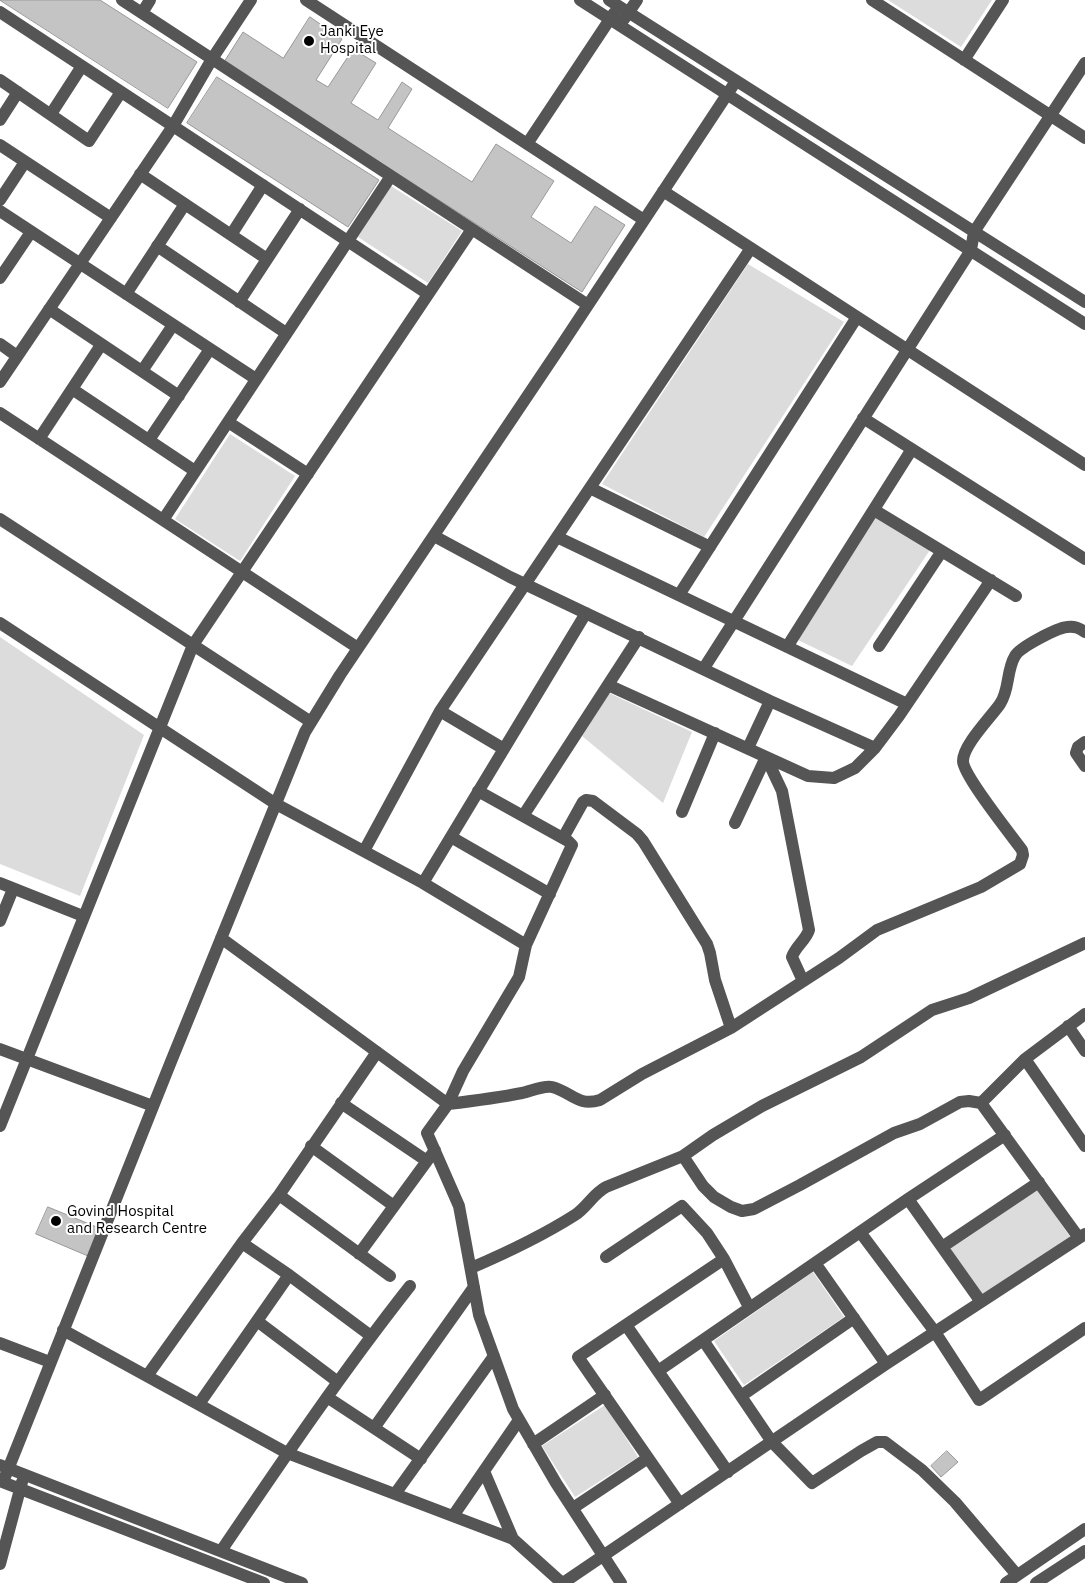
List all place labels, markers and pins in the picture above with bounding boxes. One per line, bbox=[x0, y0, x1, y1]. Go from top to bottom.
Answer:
place label: Janki Eye Hospital bbox=[320, 23, 384, 58]
marker: Janki Eye Hospital bbox=[302, 34, 316, 48]
place label: Govind Hospital and Research Centre bbox=[67, 1203, 207, 1238]
marker: Govind Hospital and Research Centre bbox=[49, 1214, 63, 1228]

